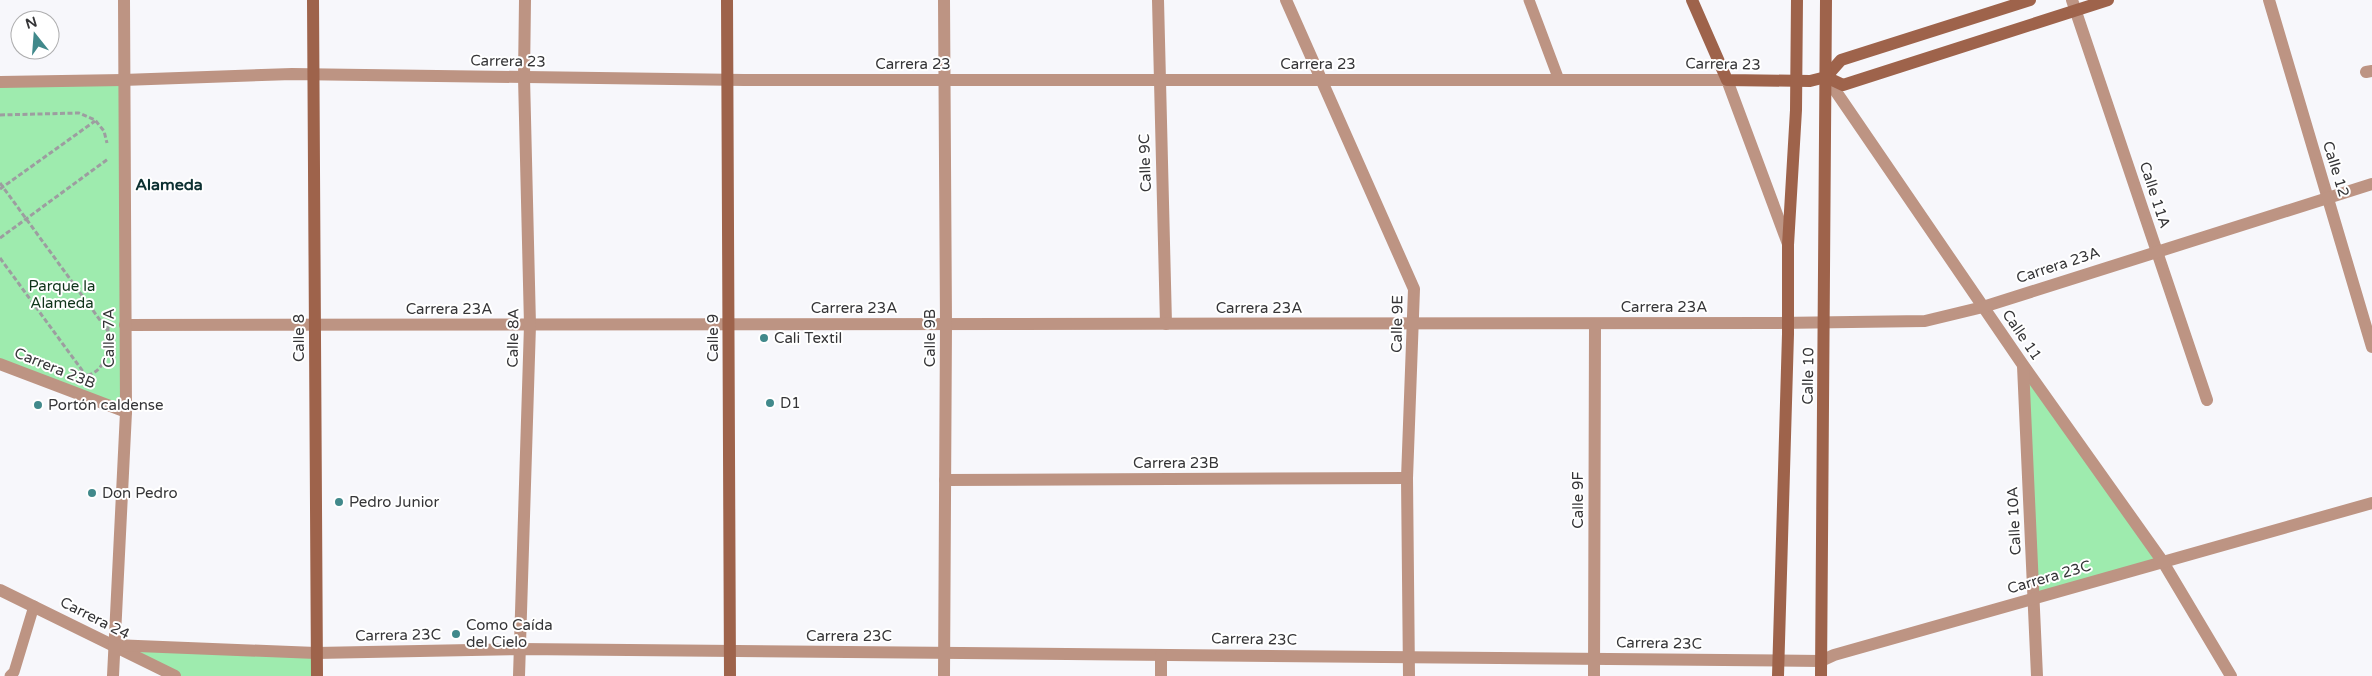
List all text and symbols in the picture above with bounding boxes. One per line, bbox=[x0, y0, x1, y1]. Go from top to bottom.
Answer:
north arrow bbox=[10, 10, 60, 60]
text: N bbox=[23, 13, 39, 33]
street label: Carrera 23 bbox=[470, 51, 546, 71]
street label: Carrera 23 bbox=[1685, 54, 1761, 74]
street label: Carrera 23 bbox=[875, 55, 951, 73]
street label: Carrera 23 bbox=[1280, 55, 1356, 73]
street label: Calle 9C bbox=[1135, 133, 1155, 193]
street label: Calle 12 bbox=[2319, 139, 2353, 199]
street label: Calle 11A bbox=[2136, 160, 2174, 230]
district label: Alameda bbox=[135, 175, 203, 195]
street label: Carrera 23A bbox=[2014, 243, 2102, 287]
park label: Parque la Alameda bbox=[29, 277, 95, 312]
street label: Calle 9E bbox=[1387, 295, 1407, 353]
street label: Carrera 23A bbox=[1621, 298, 1707, 316]
street label: Carrera 23A bbox=[811, 299, 897, 317]
street label: Carrera 23A bbox=[1216, 299, 1302, 317]
street label: Carrera 23A bbox=[406, 300, 492, 318]
street label: Calle 11 bbox=[1998, 306, 2046, 364]
street label: Calle 7A bbox=[100, 308, 118, 368]
street label: Calle 8A bbox=[503, 308, 523, 368]
street label: Calle 9B bbox=[921, 309, 939, 367]
street label: Calle 8 bbox=[290, 314, 308, 362]
street label: Calle 9 bbox=[704, 314, 722, 362]
place label: Cali Textil bbox=[774, 329, 842, 347]
marker: Cali Textil bbox=[758, 332, 770, 344]
street label: Carrera 23B bbox=[12, 344, 98, 392]
street label: Calle 10 bbox=[1798, 347, 1818, 405]
place label: D1 bbox=[780, 394, 801, 412]
place label: Portón caldense bbox=[48, 396, 163, 414]
marker: D1 bbox=[764, 397, 776, 409]
marker: Portón caldense bbox=[32, 399, 44, 411]
street label: Carrera 23B bbox=[1133, 454, 1219, 472]
street label: Calle 9F bbox=[1569, 471, 1587, 529]
place label: Don Pedro bbox=[102, 484, 178, 502]
street label: Calle 10A bbox=[2003, 486, 2025, 556]
marker: Don Pedro bbox=[86, 487, 98, 499]
place label: Pedro Junior bbox=[349, 493, 439, 511]
marker: Pedro Junior bbox=[333, 496, 345, 508]
street label: Carrera 23C bbox=[2005, 557, 2093, 597]
street label: Carrera 24 bbox=[57, 593, 133, 643]
place label: Como Caída del Cielo bbox=[466, 616, 553, 651]
street label: Carrera 23C bbox=[355, 625, 441, 645]
street label: Carrera 23C bbox=[806, 627, 892, 645]
marker: Como Caída del Cielo bbox=[450, 628, 462, 640]
street label: Carrera 23C bbox=[1211, 629, 1297, 649]
street label: Carrera 23C bbox=[1616, 633, 1702, 653]

